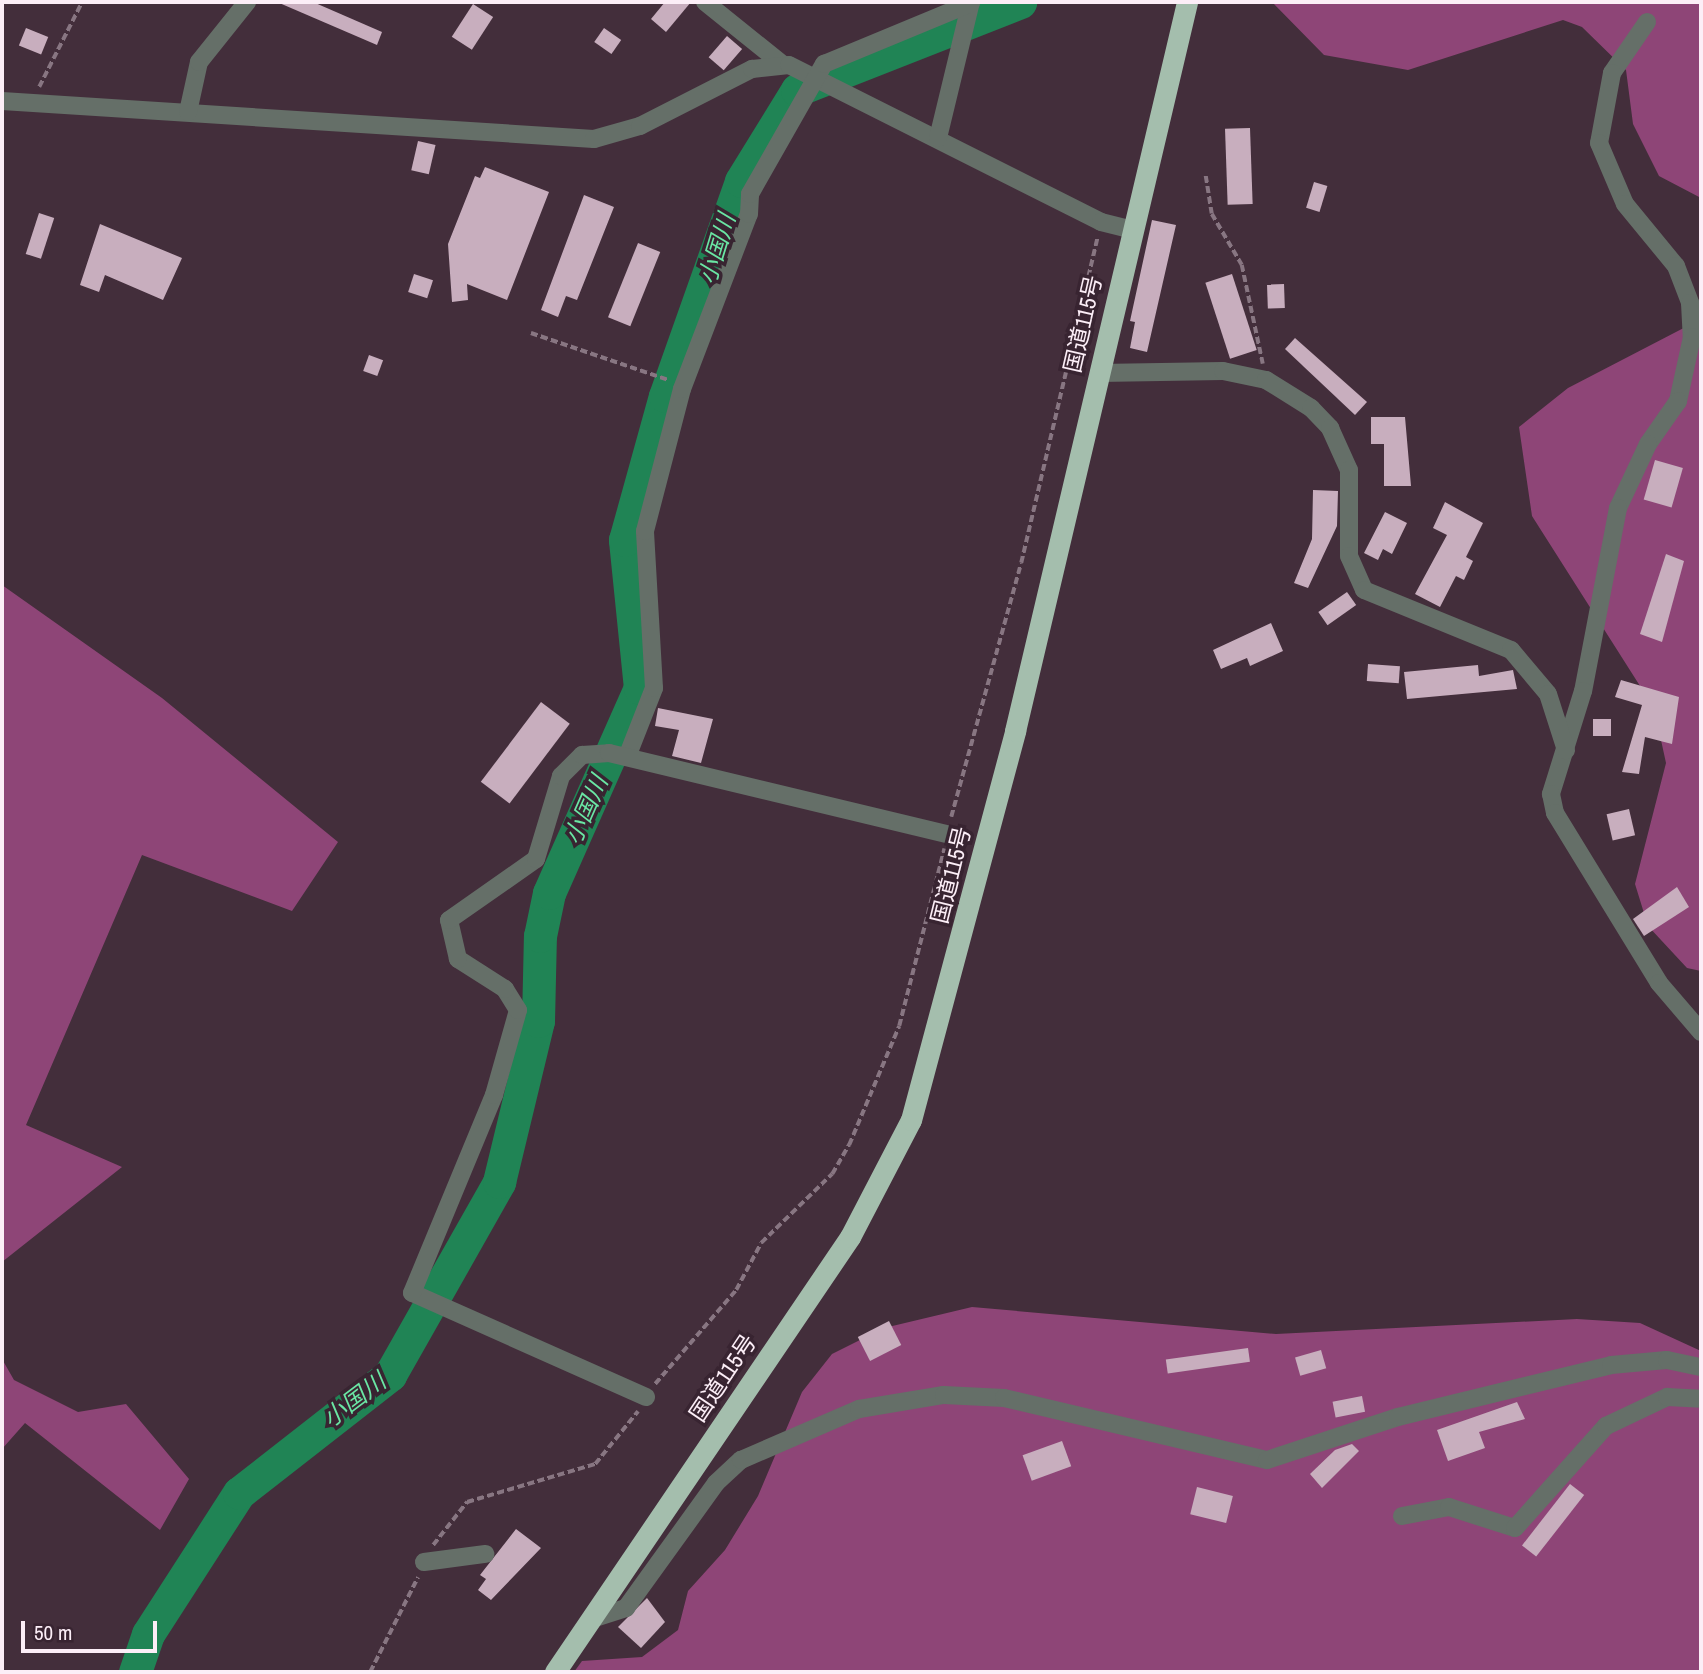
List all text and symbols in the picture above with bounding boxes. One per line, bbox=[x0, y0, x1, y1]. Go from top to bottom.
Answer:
water label: 小国川 bbox=[693, 210, 741, 288]
street label: 国道115号 bbox=[1058, 273, 1108, 375]
water label: 小国川 bbox=[558, 771, 614, 849]
street label: 国道115号 bbox=[926, 824, 976, 926]
street label: 国道115号 bbox=[684, 1329, 762, 1427]
water label: 小国川 bbox=[317, 1367, 391, 1433]
scale bar bbox=[24, 1608, 161, 1652]
text: 50 m bbox=[34, 1618, 72, 1647]

